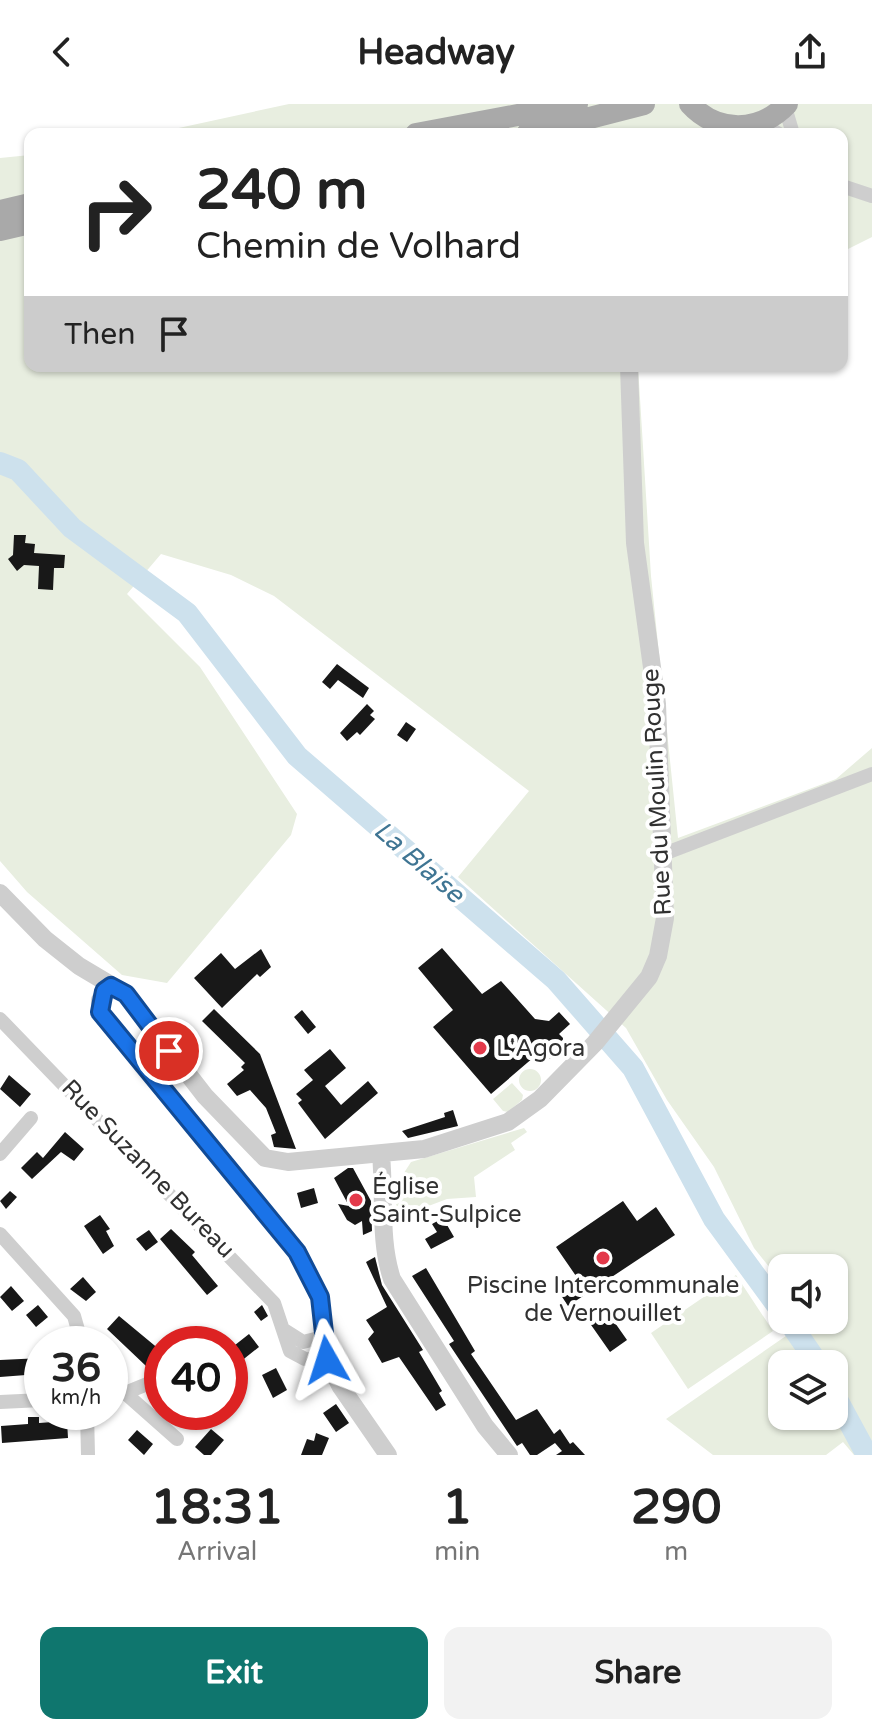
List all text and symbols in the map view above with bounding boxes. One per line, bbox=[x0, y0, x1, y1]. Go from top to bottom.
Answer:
icon: back bbox=[40, 30, 84, 74]
icon: share bbox=[788, 30, 832, 74]
text: Headway bbox=[357, 31, 515, 74]
text: 240 m bbox=[196, 157, 367, 224]
icon: right bbox=[64, 160, 168, 264]
text: Chemin de Volhard bbox=[196, 225, 521, 268]
icon: arrive bbox=[152, 312, 196, 356]
text: Then bbox=[64, 316, 136, 353]
street label: Rue du Moulin Rouge bbox=[636, 668, 678, 916]
water label: La Blaise bbox=[368, 815, 471, 910]
pin bbox=[135, 1017, 203, 1085]
icon: arrive bbox=[147, 1029, 191, 1073]
place label: L'Agora bbox=[496, 1034, 585, 1063]
marker: L'Agora bbox=[471, 1039, 489, 1057]
street label: Rue Suzanne Bureau bbox=[55, 1074, 241, 1264]
place label: Église Saint-Sulpice bbox=[372, 1171, 522, 1229]
marker: Église Saint-Sulpice bbox=[347, 1191, 365, 1209]
marker: Piscine Intercommunale de Vernouillet bbox=[594, 1249, 612, 1267]
map controls bbox=[768, 1254, 848, 1430]
button: sound bbox=[768, 1254, 848, 1334]
place label: Piscine Intercommunale de Vernouillet bbox=[467, 1271, 739, 1328]
position arrow bbox=[285, 1318, 369, 1402]
speed limit sign: 40 bbox=[144, 1326, 248, 1430]
text: 36 bbox=[51, 1344, 101, 1392]
button: layers bbox=[768, 1350, 848, 1430]
text: km/h bbox=[51, 1386, 101, 1410]
text: 18:31 bbox=[151, 1479, 284, 1537]
text: 1 bbox=[442, 1479, 472, 1537]
text: 290 bbox=[631, 1479, 721, 1537]
text: Arrival bbox=[177, 1536, 257, 1567]
text: min bbox=[434, 1536, 480, 1567]
text: m bbox=[664, 1536, 688, 1567]
button: Exit bbox=[40, 1627, 428, 1719]
button: Share bbox=[444, 1627, 832, 1719]

